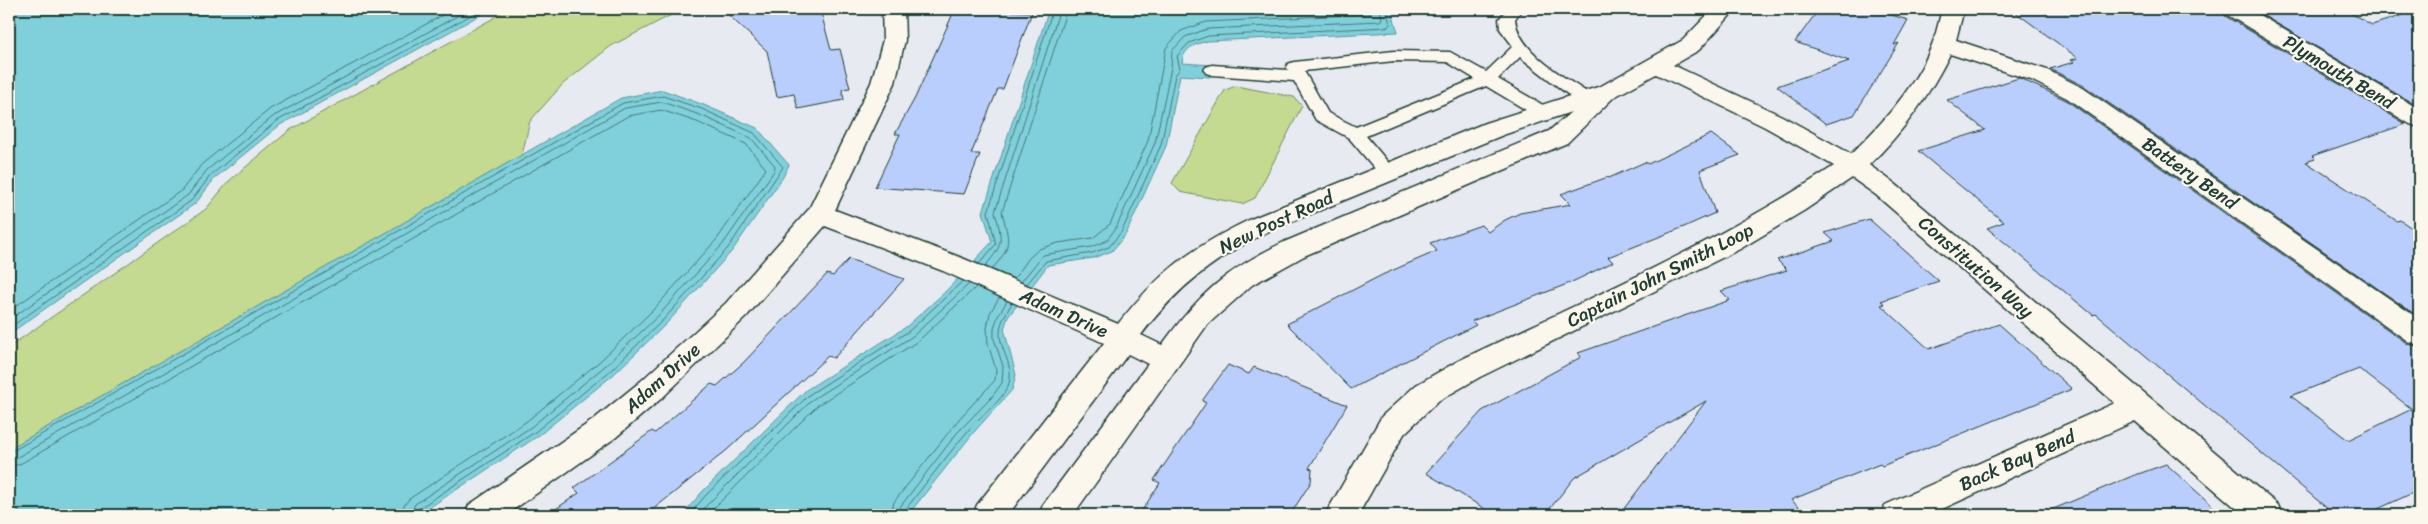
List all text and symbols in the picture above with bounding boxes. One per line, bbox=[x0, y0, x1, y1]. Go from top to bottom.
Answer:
street label: Plymouth Bend bbox=[2277, 25, 2403, 120]
street label: Battery Bend bbox=[2135, 128, 2247, 220]
street label: New Post Road bbox=[1213, 180, 1341, 263]
street label: Constitution Way bbox=[1911, 207, 2041, 327]
street label: Captain John Smith Loop bbox=[1561, 213, 1759, 337]
street label: Adam Drive bbox=[1013, 278, 1114, 347]
street label: Adam Drive bbox=[615, 334, 708, 422]
street label: Back Bay Bend bbox=[1954, 419, 2081, 500]

